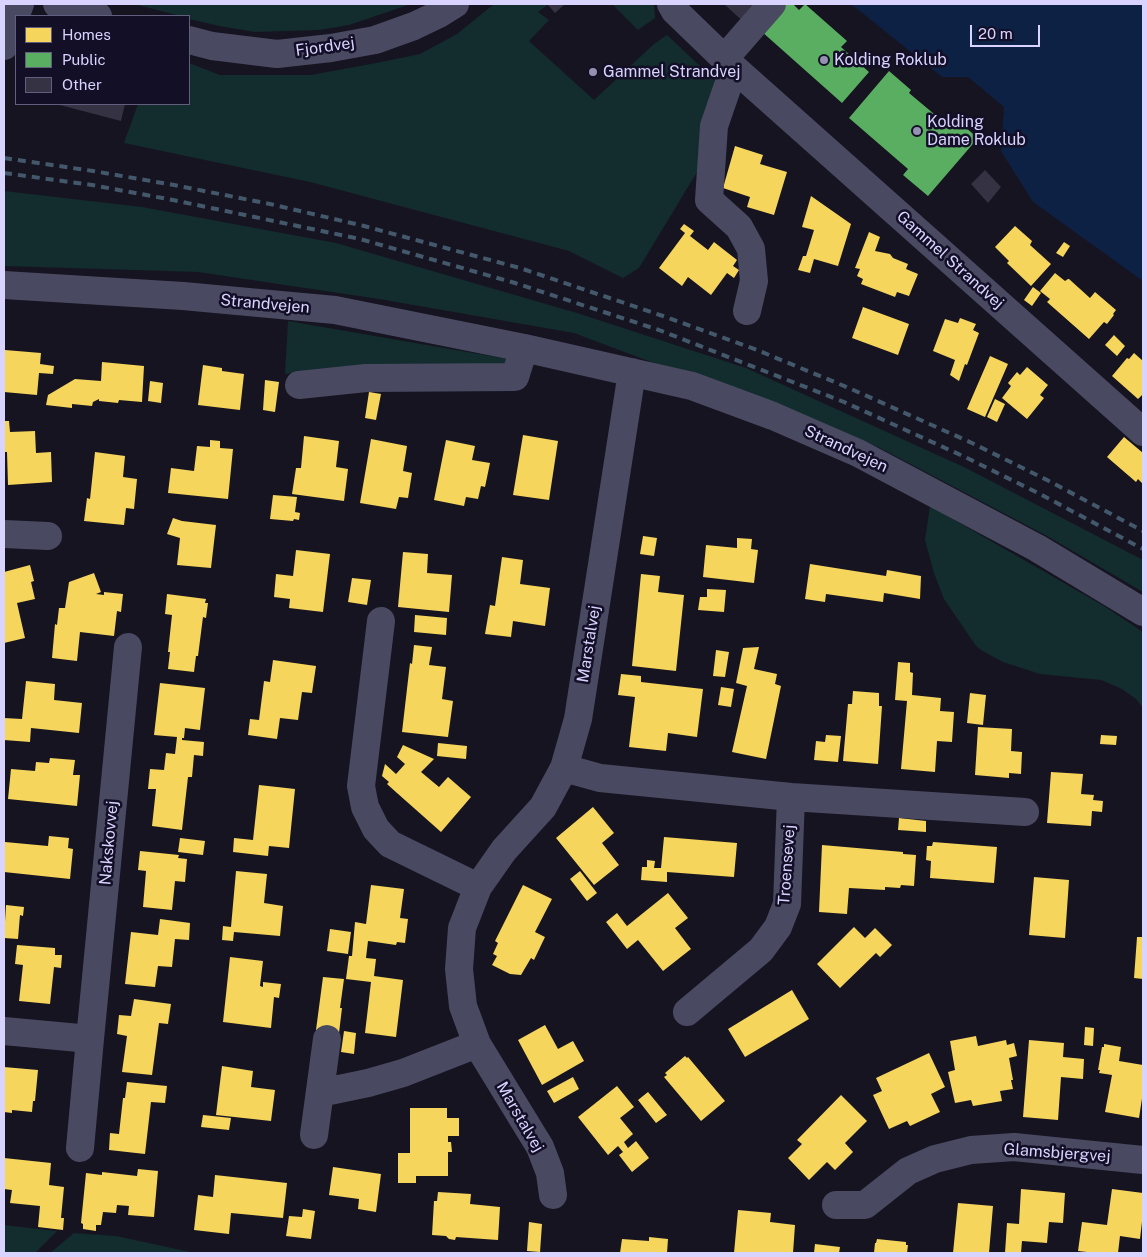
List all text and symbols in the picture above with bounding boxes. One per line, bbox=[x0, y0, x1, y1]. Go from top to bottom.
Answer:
legend bbox=[15, 15, 190, 105]
scale bar bbox=[972, 15, 1042, 47]
text: 20 m bbox=[978, 25, 1013, 42]
text: Homes bbox=[62, 26, 111, 43]
street label: Fjordvej bbox=[294, 33, 356, 61]
place label: Kolding Roklub bbox=[834, 50, 947, 70]
text: Public bbox=[62, 51, 106, 68]
marker: Kolding Roklub bbox=[818, 54, 830, 66]
place label: Gammel Strandvej bbox=[603, 62, 740, 82]
marker: Gammel Strandvej bbox=[587, 66, 599, 78]
text: Other bbox=[62, 76, 102, 93]
place label: Kolding Dame Roklub bbox=[927, 112, 1026, 150]
marker: Kolding Dame Roklub bbox=[911, 125, 923, 137]
street label: Gammel Strandvej bbox=[893, 207, 1007, 313]
street label: Strandvejen bbox=[219, 291, 311, 317]
street label: Strandvejen bbox=[801, 421, 891, 477]
street label: Marstalvej bbox=[573, 604, 605, 684]
street label: Nakskovvej bbox=[96, 800, 122, 886]
street label: Troensevej bbox=[775, 824, 799, 906]
street label: Marstalvej bbox=[492, 1079, 548, 1155]
street label: Glamsbjergvej bbox=[1003, 1140, 1111, 1166]

